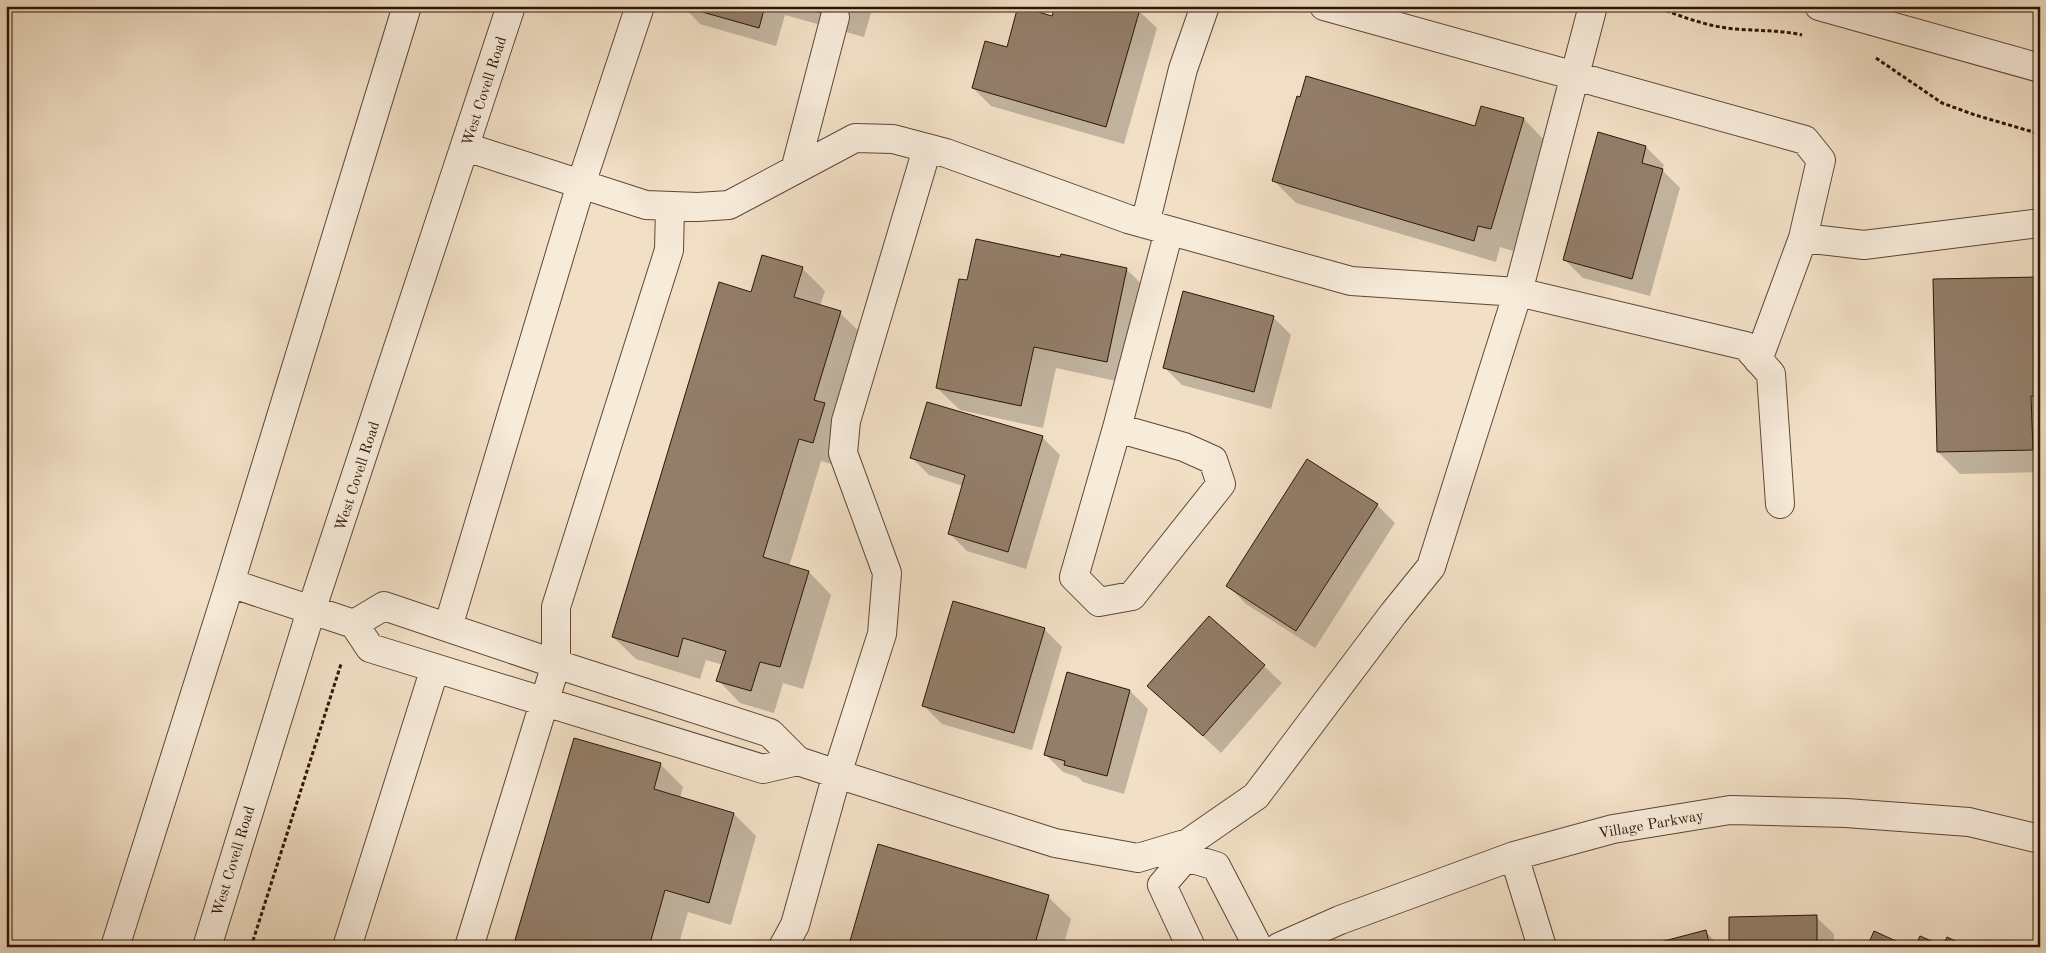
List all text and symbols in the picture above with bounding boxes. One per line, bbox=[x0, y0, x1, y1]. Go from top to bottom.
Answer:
street label: West Covell Road bbox=[461, 35, 510, 148]
street label: West Covell Road bbox=[334, 420, 383, 533]
street label: West Covell Road bbox=[211, 805, 258, 918]
street label: Village Parkway bbox=[1597, 809, 1705, 842]

